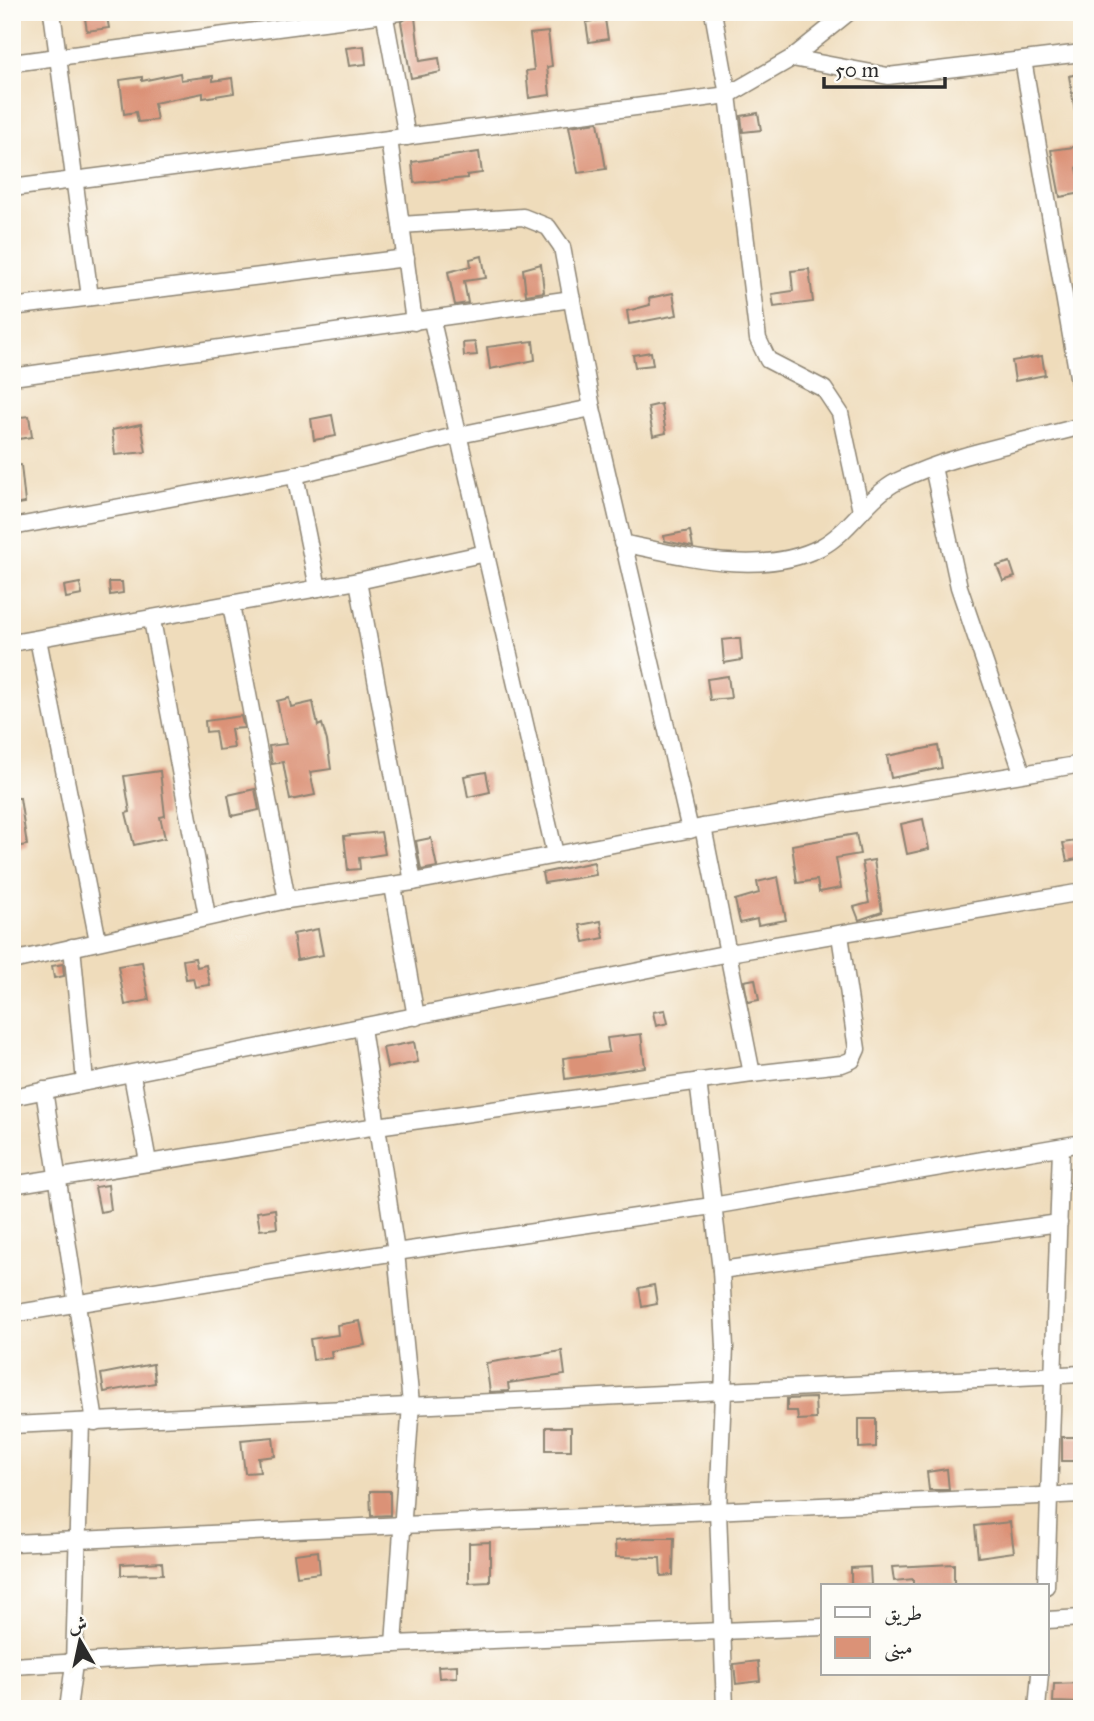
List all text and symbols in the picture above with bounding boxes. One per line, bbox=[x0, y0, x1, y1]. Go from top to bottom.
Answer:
scale bar bbox=[824, 46, 945, 90]
text: 50 m bbox=[835, 57, 880, 83]
legend bbox=[821, 1584, 1048, 1676]
text: طريق bbox=[884, 1600, 922, 1626]
north arrow bbox=[46, 1606, 116, 1676]
text: ش bbox=[66, 1612, 89, 1638]
text: مبنى bbox=[884, 1634, 913, 1662]

